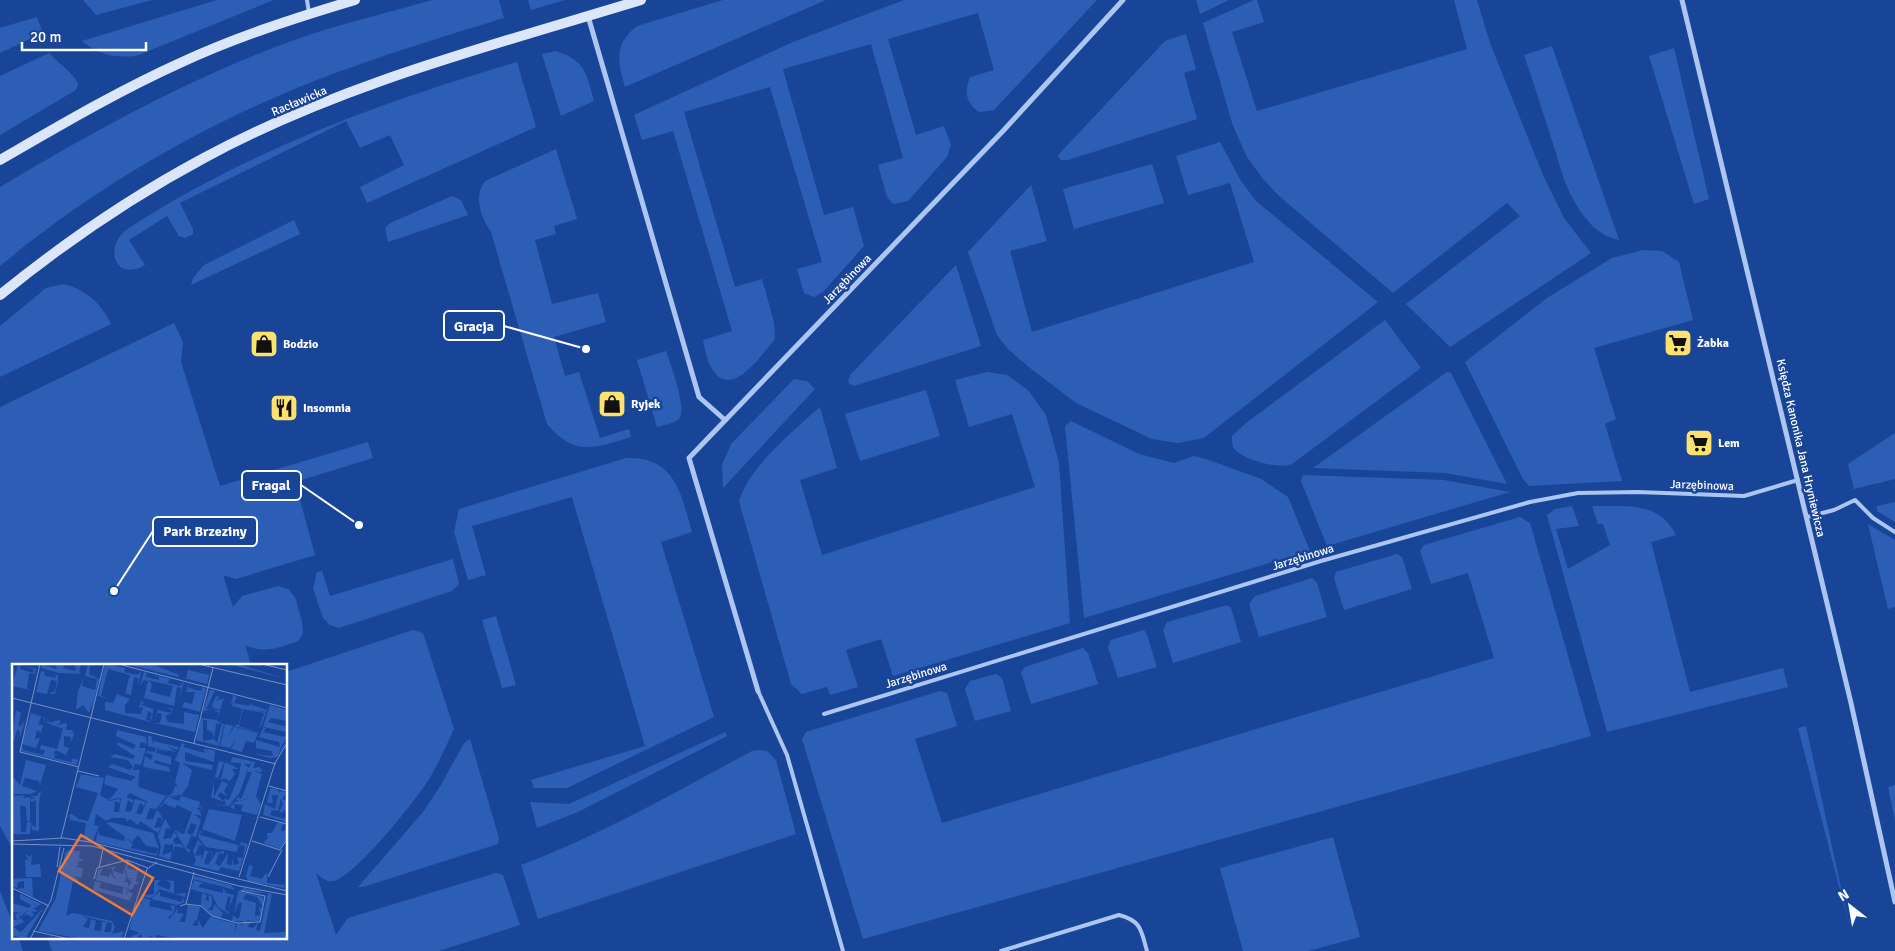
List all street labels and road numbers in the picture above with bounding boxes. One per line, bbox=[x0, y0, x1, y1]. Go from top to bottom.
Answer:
street label: Racławicka bbox=[269, 83, 329, 120]
street label: Jarzębinowa bbox=[820, 251, 875, 307]
street label: Księdza Kanonika Jana Hryniewicza bbox=[1773, 358, 1828, 539]
street label: Jarzębinowa bbox=[1670, 477, 1734, 494]
street label: Jarzębinowa bbox=[1270, 541, 1336, 574]
street label: Jarzębinowa bbox=[883, 659, 949, 692]

